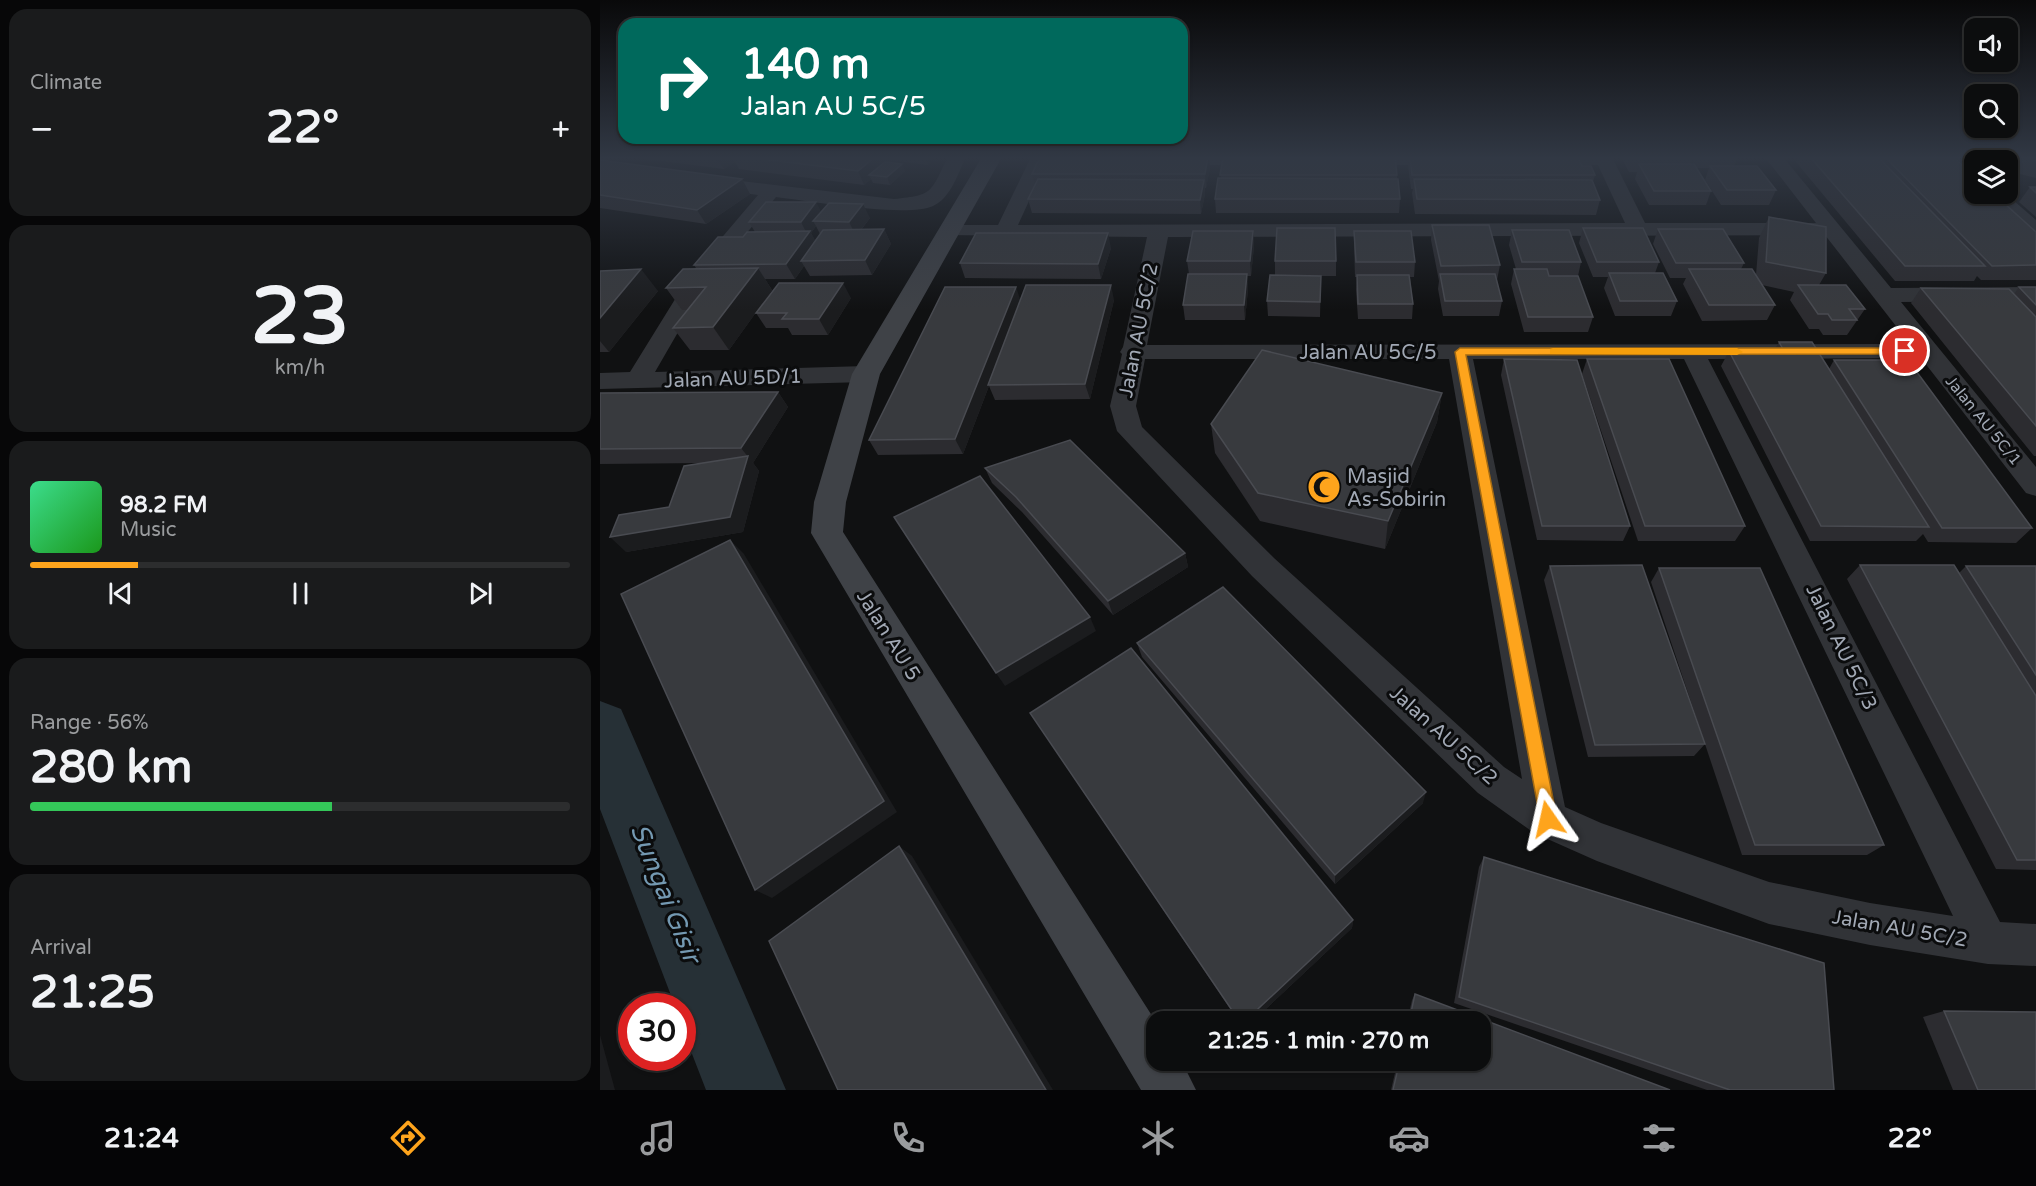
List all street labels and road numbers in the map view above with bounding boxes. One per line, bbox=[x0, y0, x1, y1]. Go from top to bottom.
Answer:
street label: Jalan AU 5C/2 bbox=[1114, 261, 1164, 400]
street label: Jalan AU 5C/5 bbox=[1300, 341, 1436, 365]
street label: Jalan AU 5D/1 bbox=[664, 365, 802, 393]
street label: Jalan AU 5C/1 bbox=[1941, 372, 2025, 469]
street label: Jalan AU 5C/3 bbox=[1800, 581, 1882, 714]
street label: Jalan AU 5 bbox=[851, 586, 925, 685]
street label: Jalan AU 5C/2 bbox=[1384, 681, 1502, 790]
street label: Jalan AU 5C/2 bbox=[1830, 905, 1969, 953]

